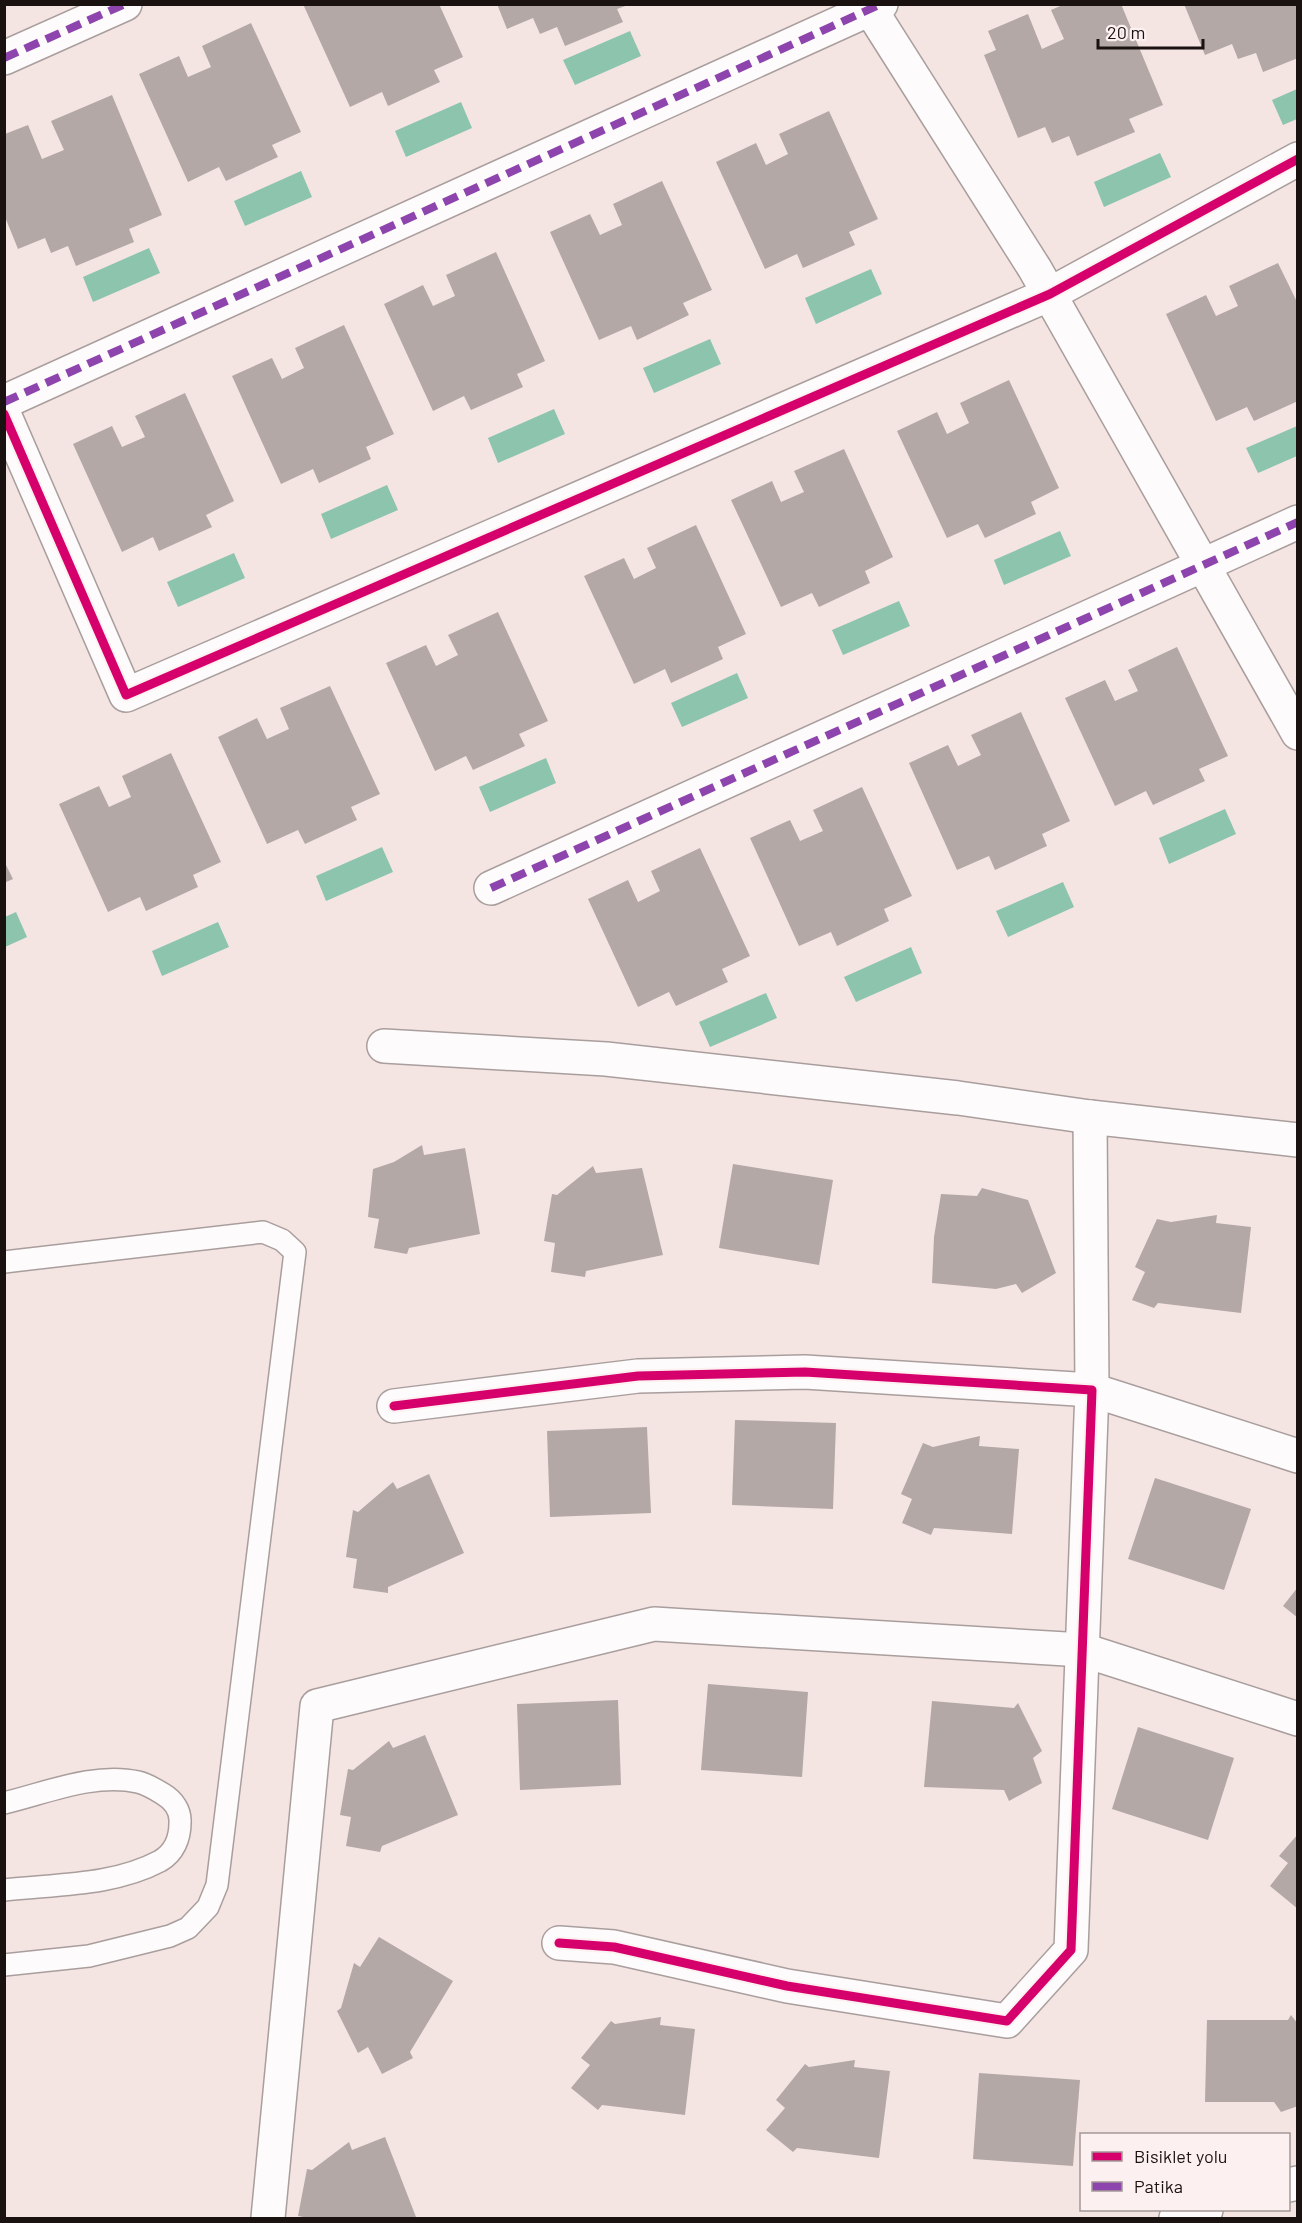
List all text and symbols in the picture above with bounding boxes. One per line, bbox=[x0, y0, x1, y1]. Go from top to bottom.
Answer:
scale bar bbox=[1098, 12, 1203, 50]
text: 20 m bbox=[1107, 21, 1145, 43]
legend bbox=[1080, 2133, 1290, 2211]
text: Bisiklet yolu bbox=[1134, 2145, 1228, 2167]
text: Patika bbox=[1134, 2175, 1183, 2197]

